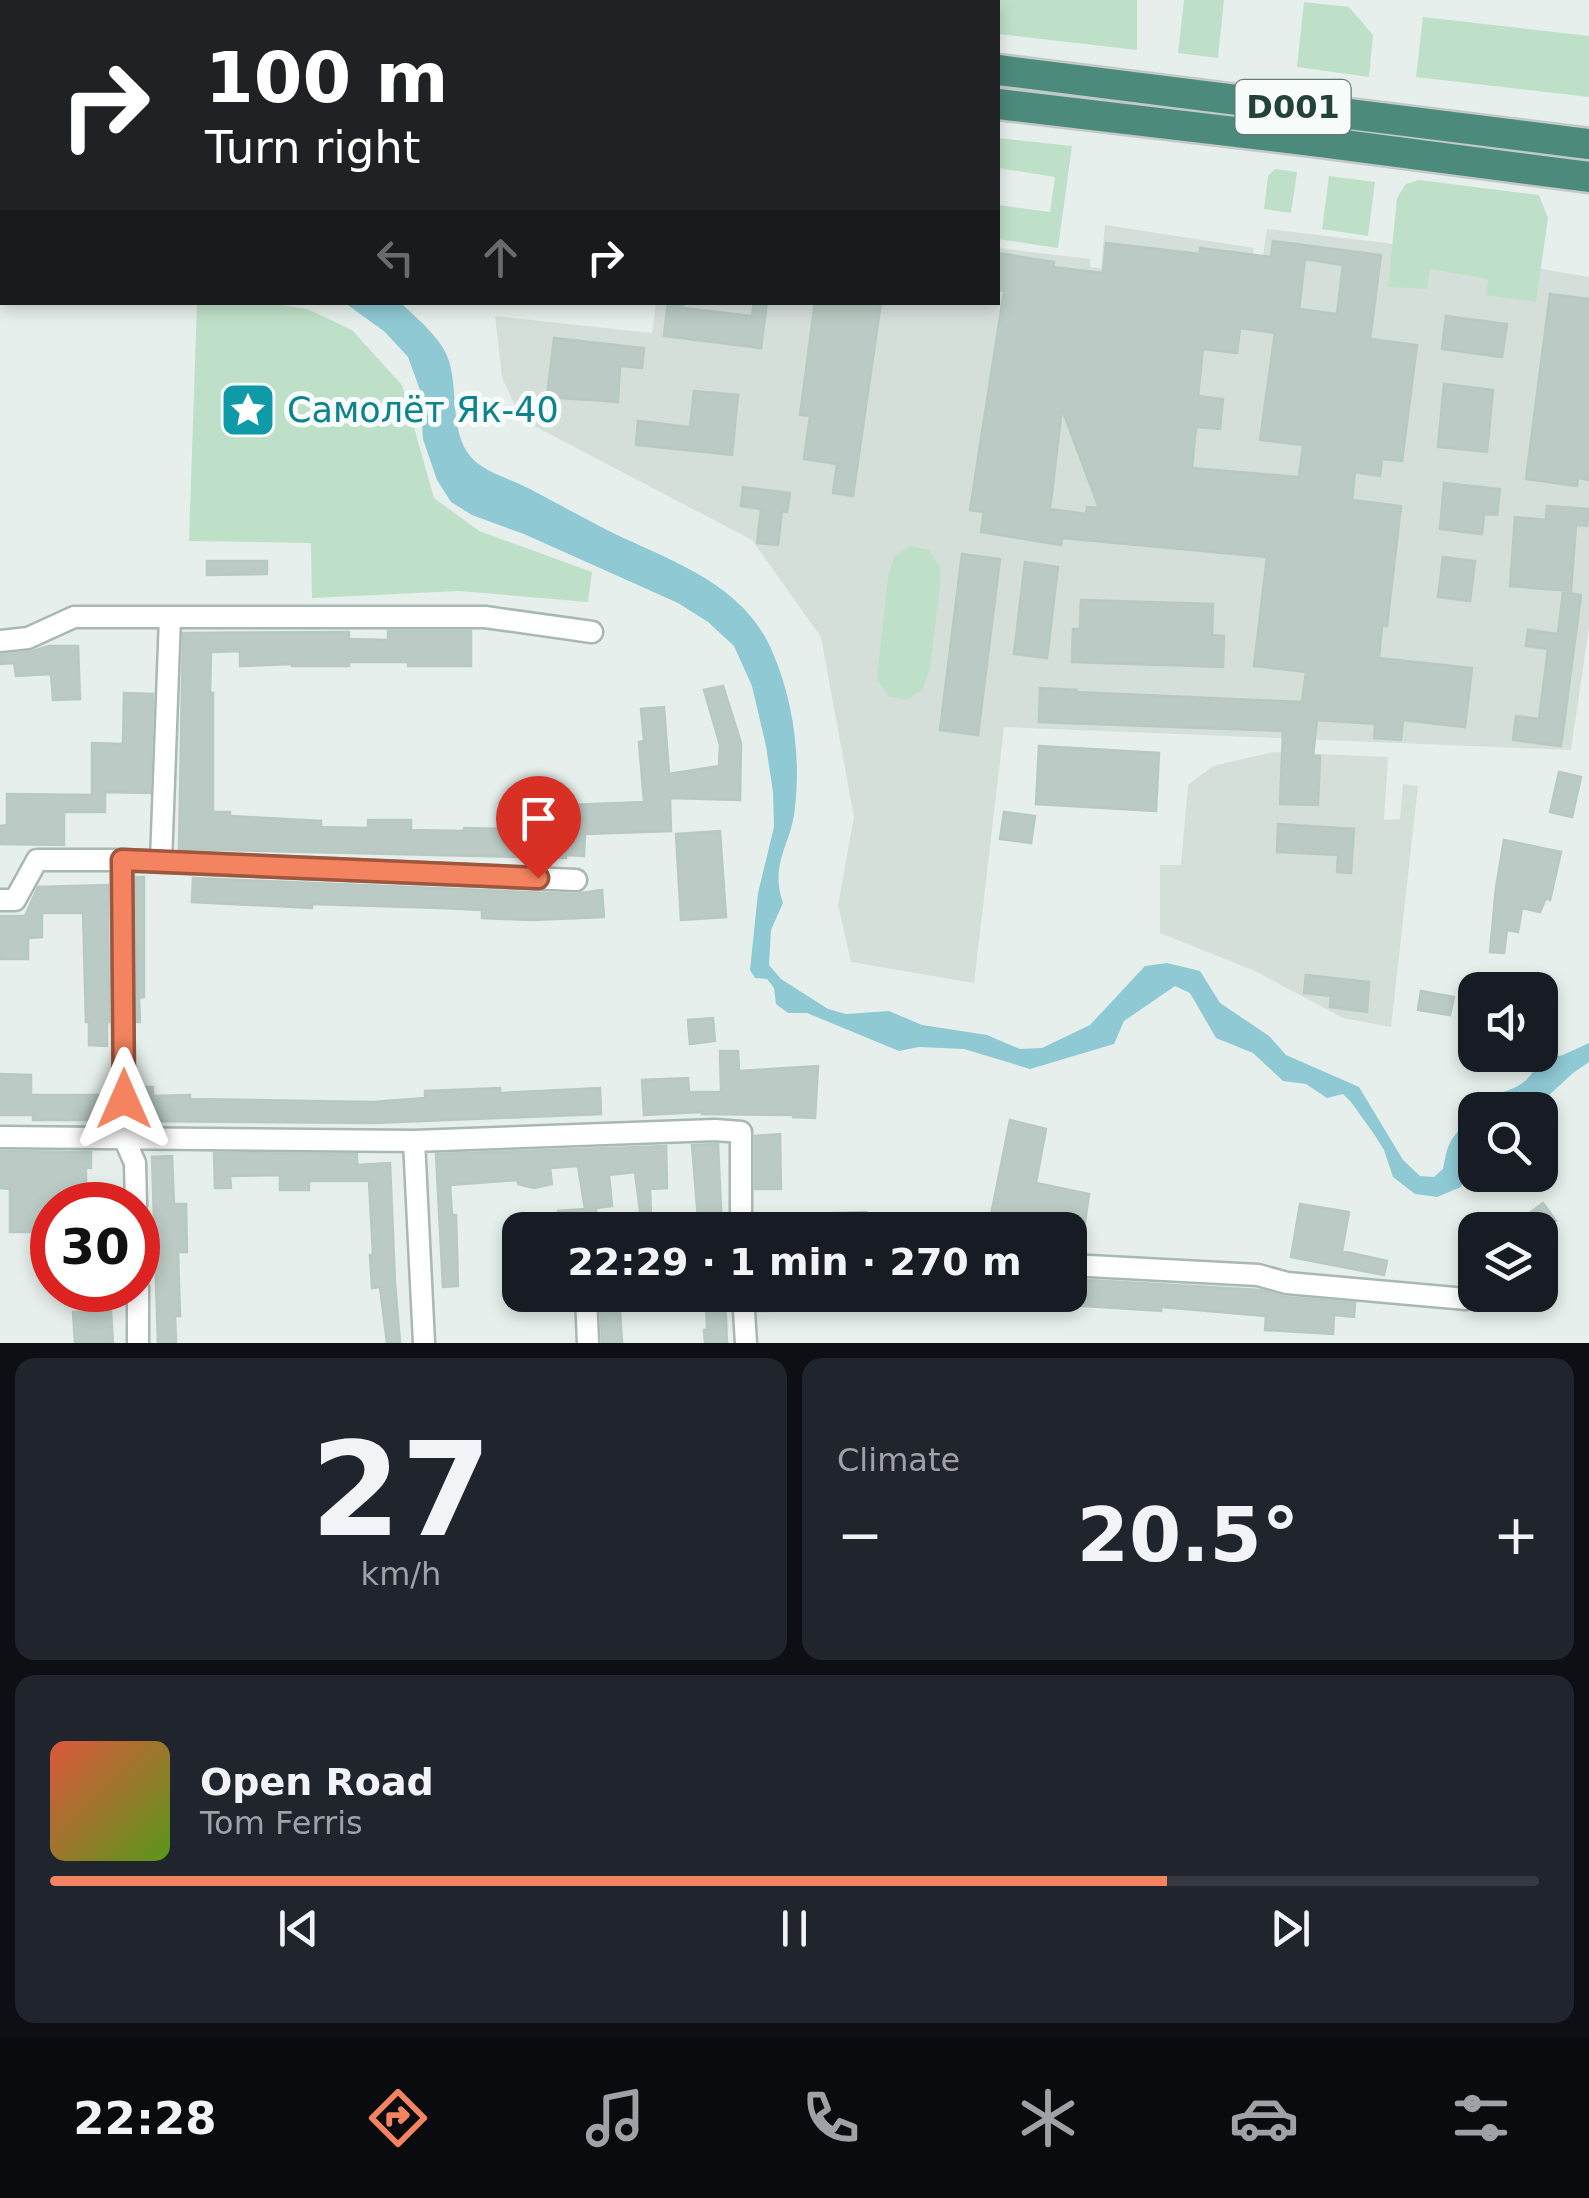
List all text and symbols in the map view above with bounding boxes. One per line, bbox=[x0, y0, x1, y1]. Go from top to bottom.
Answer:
text: 100 m bbox=[205, 37, 448, 119]
icon: right bbox=[40, 40, 170, 170]
road number: D001 bbox=[1236, 80, 1350, 134]
text: Turn right bbox=[205, 121, 420, 174]
icon: left bbox=[368, 230, 423, 285]
icon: ahead bbox=[473, 230, 528, 285]
icon: right bbox=[578, 230, 633, 285]
place icon: Самолёт Як-40 bbox=[218, 380, 278, 440]
place label: Самолёт Як-40 bbox=[287, 390, 559, 430]
pin bbox=[496, 776, 581, 879]
icon: arrive bbox=[511, 791, 566, 846]
map controls bbox=[1458, 972, 1558, 1312]
button: sound bbox=[1458, 972, 1558, 1072]
position arrow bbox=[72, 1047, 176, 1151]
button: search bbox=[1458, 1092, 1558, 1192]
speed limit sign: 30 bbox=[30, 1182, 160, 1312]
button: layers bbox=[1458, 1212, 1558, 1312]
text: 22:29 · 1 min · 270 m bbox=[567, 1240, 1022, 1284]
text: 27 bbox=[311, 1414, 491, 1566]
text: Climate bbox=[837, 1441, 960, 1479]
text: 20.5° bbox=[1077, 1491, 1299, 1579]
text: − bbox=[837, 1503, 883, 1567]
text: + bbox=[1493, 1503, 1539, 1567]
text: km/h bbox=[361, 1555, 441, 1593]
text: Open Road bbox=[200, 1760, 434, 1804]
text: Tom Ferris bbox=[200, 1804, 363, 1842]
icon: previous bbox=[271, 1901, 326, 1956]
icon: pause bbox=[767, 1901, 822, 1956]
icon: next bbox=[1263, 1901, 1318, 1956]
icon: directions bbox=[363, 2083, 433, 2153]
icon: music bbox=[580, 2083, 650, 2153]
icon: phone bbox=[796, 2083, 866, 2153]
icon: climate bbox=[1013, 2083, 1083, 2153]
icon: car bbox=[1229, 2083, 1299, 2153]
icon: filters bbox=[1446, 2083, 1516, 2153]
text: 22:28 bbox=[73, 2092, 217, 2145]

